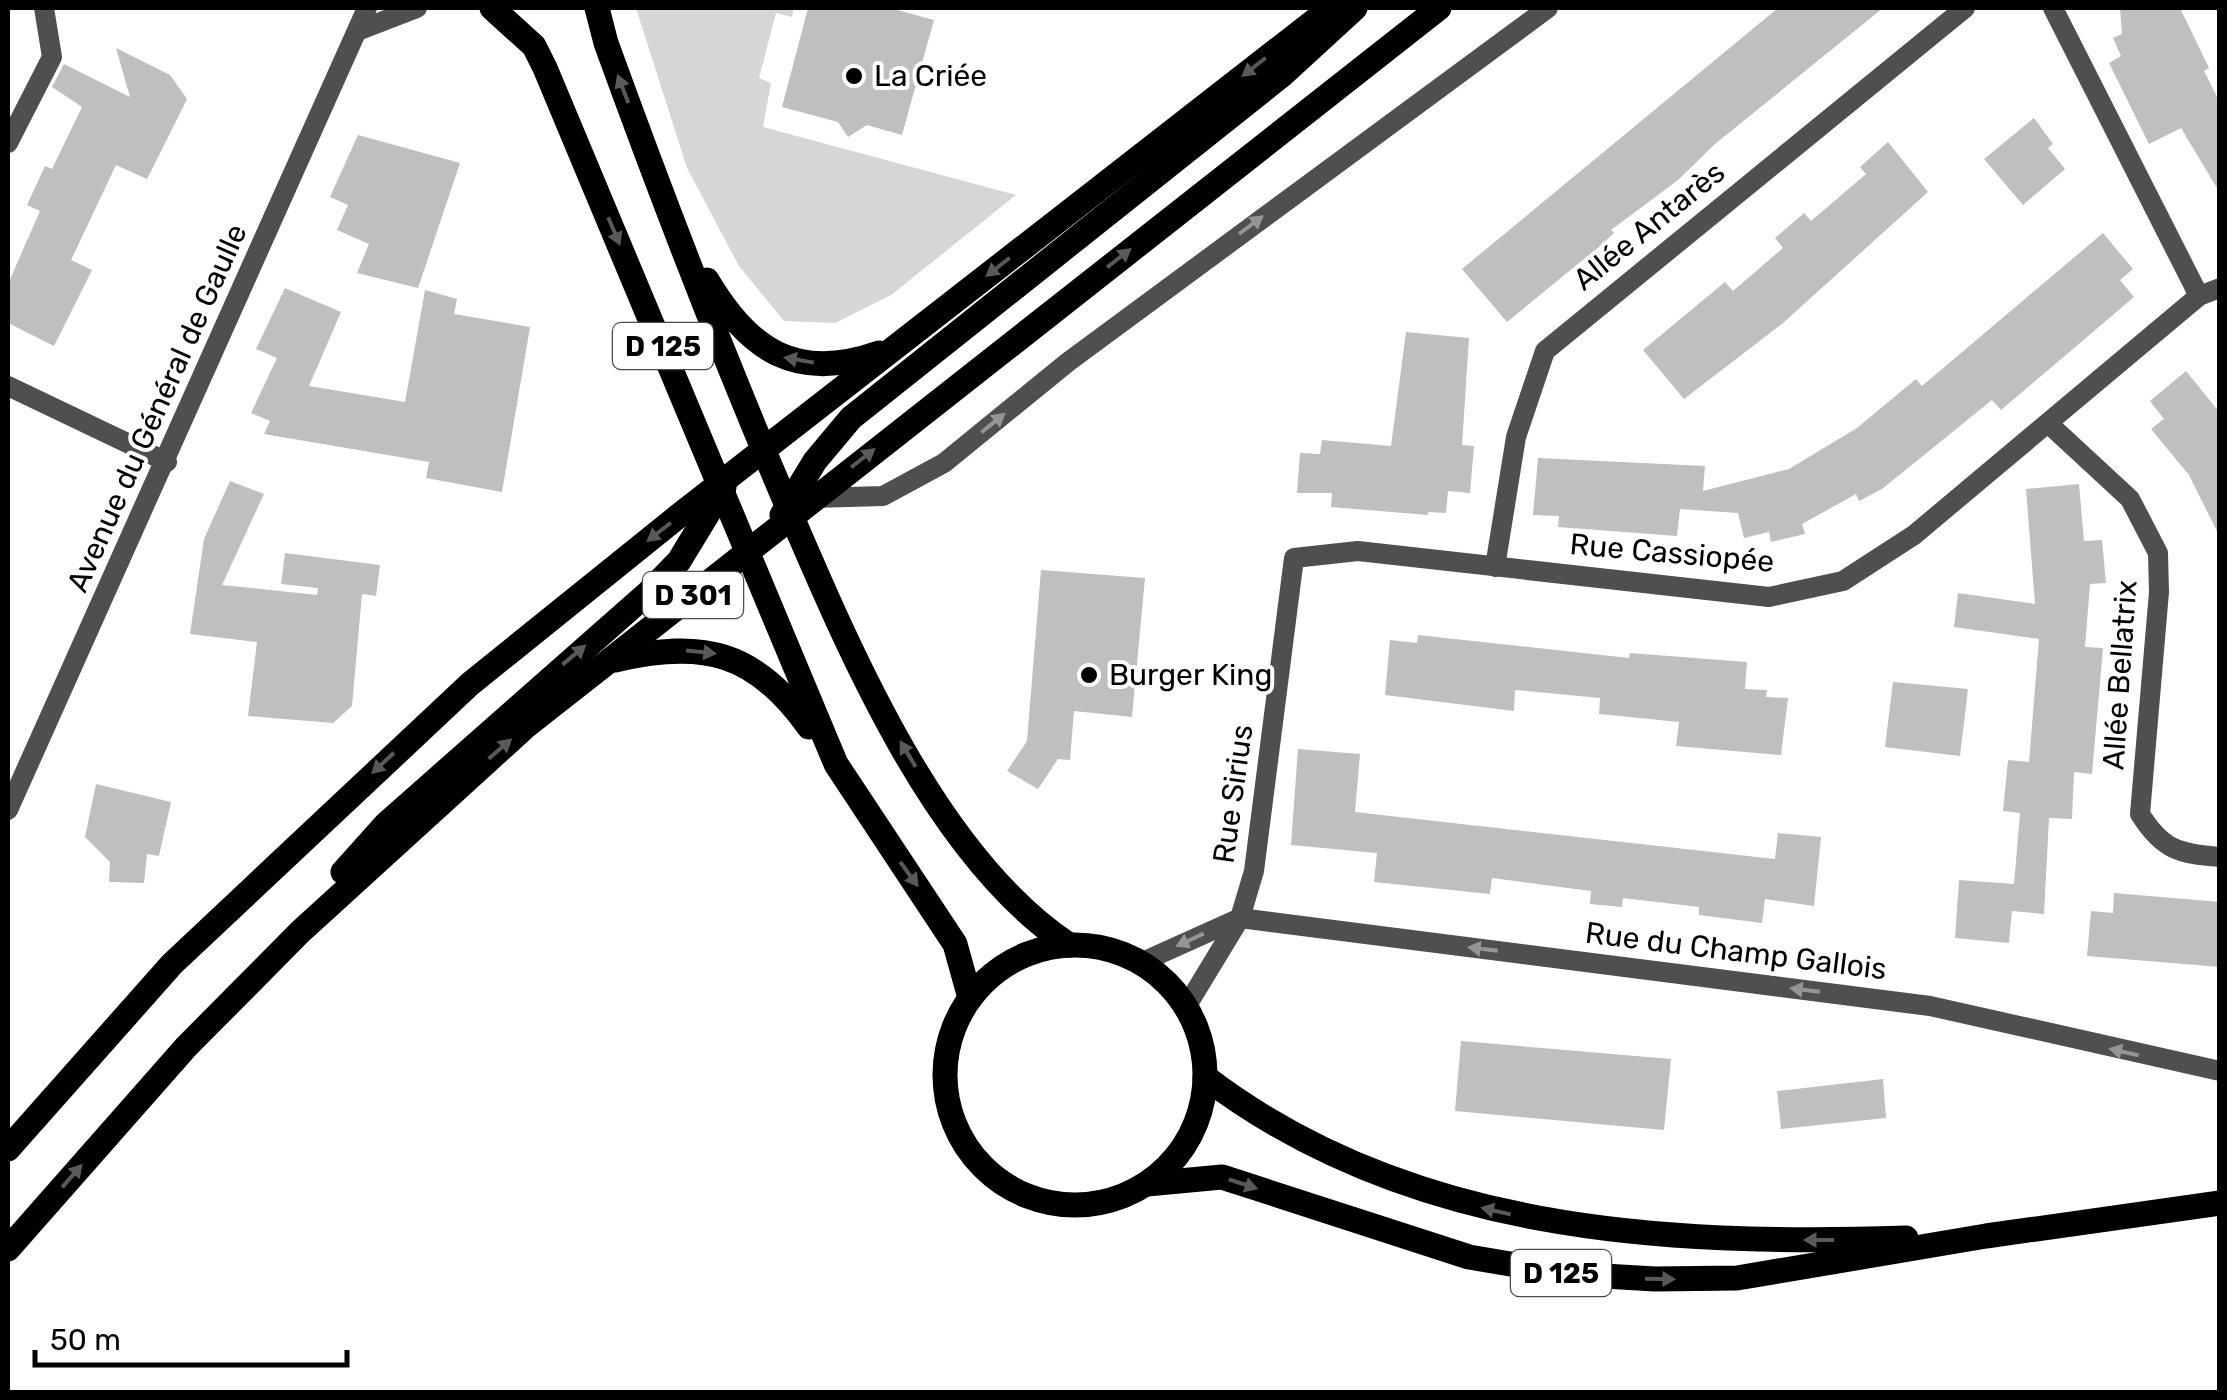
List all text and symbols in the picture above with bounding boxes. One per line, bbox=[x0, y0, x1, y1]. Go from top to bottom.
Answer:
one-way arrow bbox=[1241, 57, 1267, 77]
place label: La Criée bbox=[874, 58, 987, 94]
marker: La Criée bbox=[843, 65, 865, 87]
one-way arrow bbox=[615, 74, 630, 104]
street label: Allée Antarès bbox=[1566, 154, 1732, 298]
one-way arrow bbox=[1238, 215, 1264, 235]
one-way arrow bbox=[607, 216, 623, 246]
street label: Avenue du Général de Gaulle bbox=[59, 219, 255, 597]
one-way arrow bbox=[1106, 248, 1132, 269]
one-way arrow bbox=[985, 256, 1011, 277]
road number: D 125 bbox=[613, 323, 713, 369]
one-way arrow bbox=[783, 352, 814, 367]
one-way arrow bbox=[980, 413, 1006, 434]
one-way arrow bbox=[850, 448, 876, 469]
one-way arrow bbox=[646, 521, 672, 542]
street label: Rue Cassiopée bbox=[1568, 526, 1776, 580]
road number: D 301 bbox=[643, 572, 743, 618]
street label: Allée Bellatrix bbox=[2095, 579, 2145, 771]
one-way arrow bbox=[686, 644, 717, 660]
one-way arrow bbox=[562, 645, 587, 667]
place label: Burger King bbox=[1109, 657, 1272, 693]
marker: Burger King bbox=[1078, 664, 1100, 686]
street label: Rue Sirius bbox=[1205, 722, 1261, 866]
one-way arrow bbox=[487, 738, 512, 760]
one-way arrow bbox=[900, 740, 917, 768]
one-way arrow bbox=[371, 751, 395, 774]
one-way arrow bbox=[899, 861, 918, 887]
street label: Rue du Champ Gallois bbox=[1583, 915, 1889, 987]
one-way arrow bbox=[1175, 932, 1204, 949]
one-way arrow bbox=[1467, 941, 1498, 957]
one-way arrow bbox=[1789, 982, 1821, 998]
one-way arrow bbox=[2108, 1044, 2139, 1059]
one-way arrow bbox=[60, 1163, 82, 1188]
one-way arrow bbox=[1229, 1178, 1259, 1193]
one-way arrow bbox=[1480, 1203, 1511, 1218]
one-way arrow bbox=[1802, 1232, 1834, 1248]
road number: D 125 bbox=[1511, 1250, 1611, 1296]
one-way arrow bbox=[1645, 1271, 1677, 1287]
scale bar bbox=[35, 1305, 348, 1367]
text: 50 m bbox=[50, 1322, 121, 1358]

